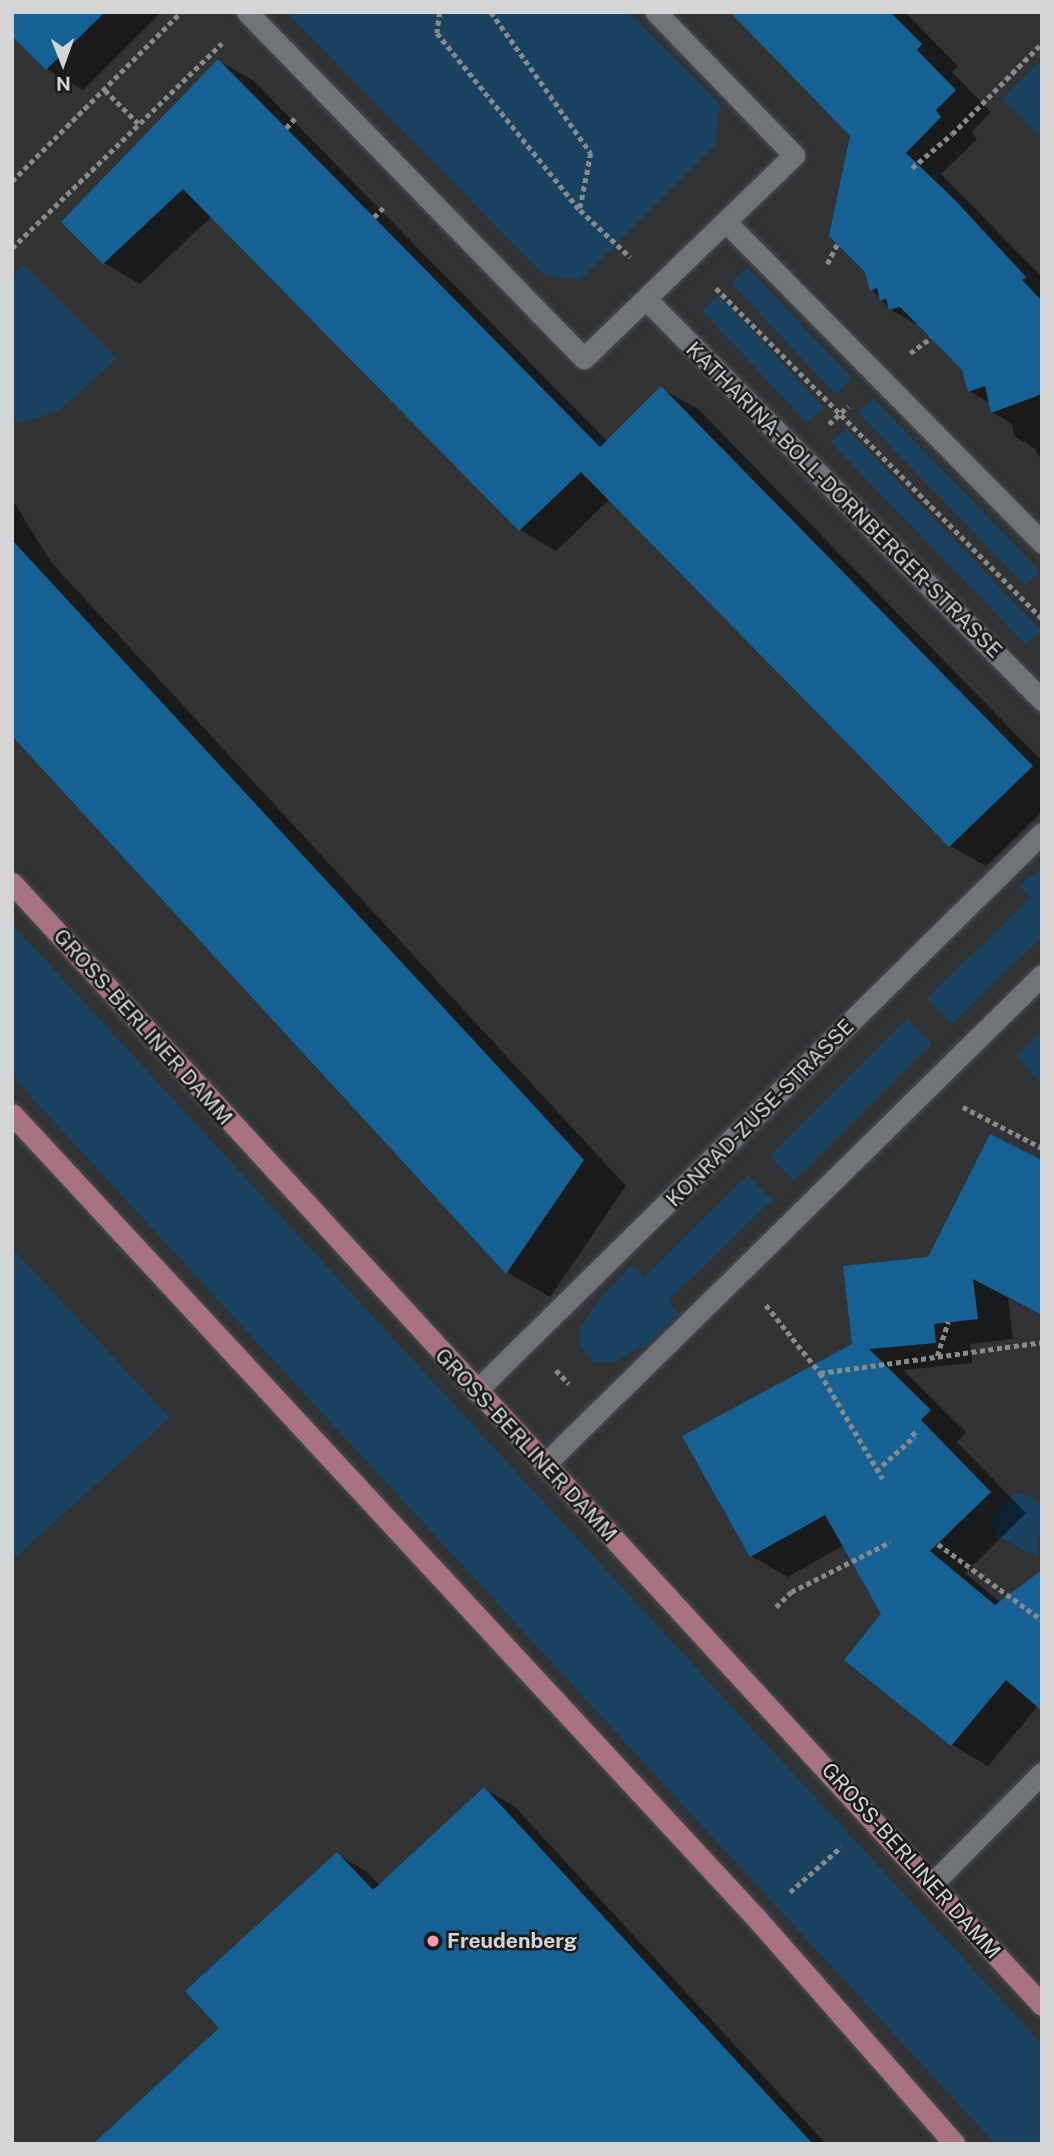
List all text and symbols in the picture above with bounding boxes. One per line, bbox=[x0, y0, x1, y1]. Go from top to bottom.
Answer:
north arrow bbox=[28, 28, 98, 98]
text: N bbox=[56, 73, 71, 95]
street label: KATHARINA-BOLL-DORNBERGER-STRASSE bbox=[681, 337, 1007, 663]
street label: GROSS-BERLINER DAMM bbox=[48, 924, 238, 1130]
street label: KONRAD-ZUSE-STRASSE bbox=[661, 1014, 859, 1212]
street label: GROSS-BERLINER DAMM bbox=[430, 1343, 622, 1547]
street label: GROSS-BERLINER DAMM bbox=[816, 1758, 1006, 1964]
place label: Freudenberg bbox=[447, 1928, 577, 1954]
marker: Freudenberg bbox=[425, 1933, 441, 1949]

